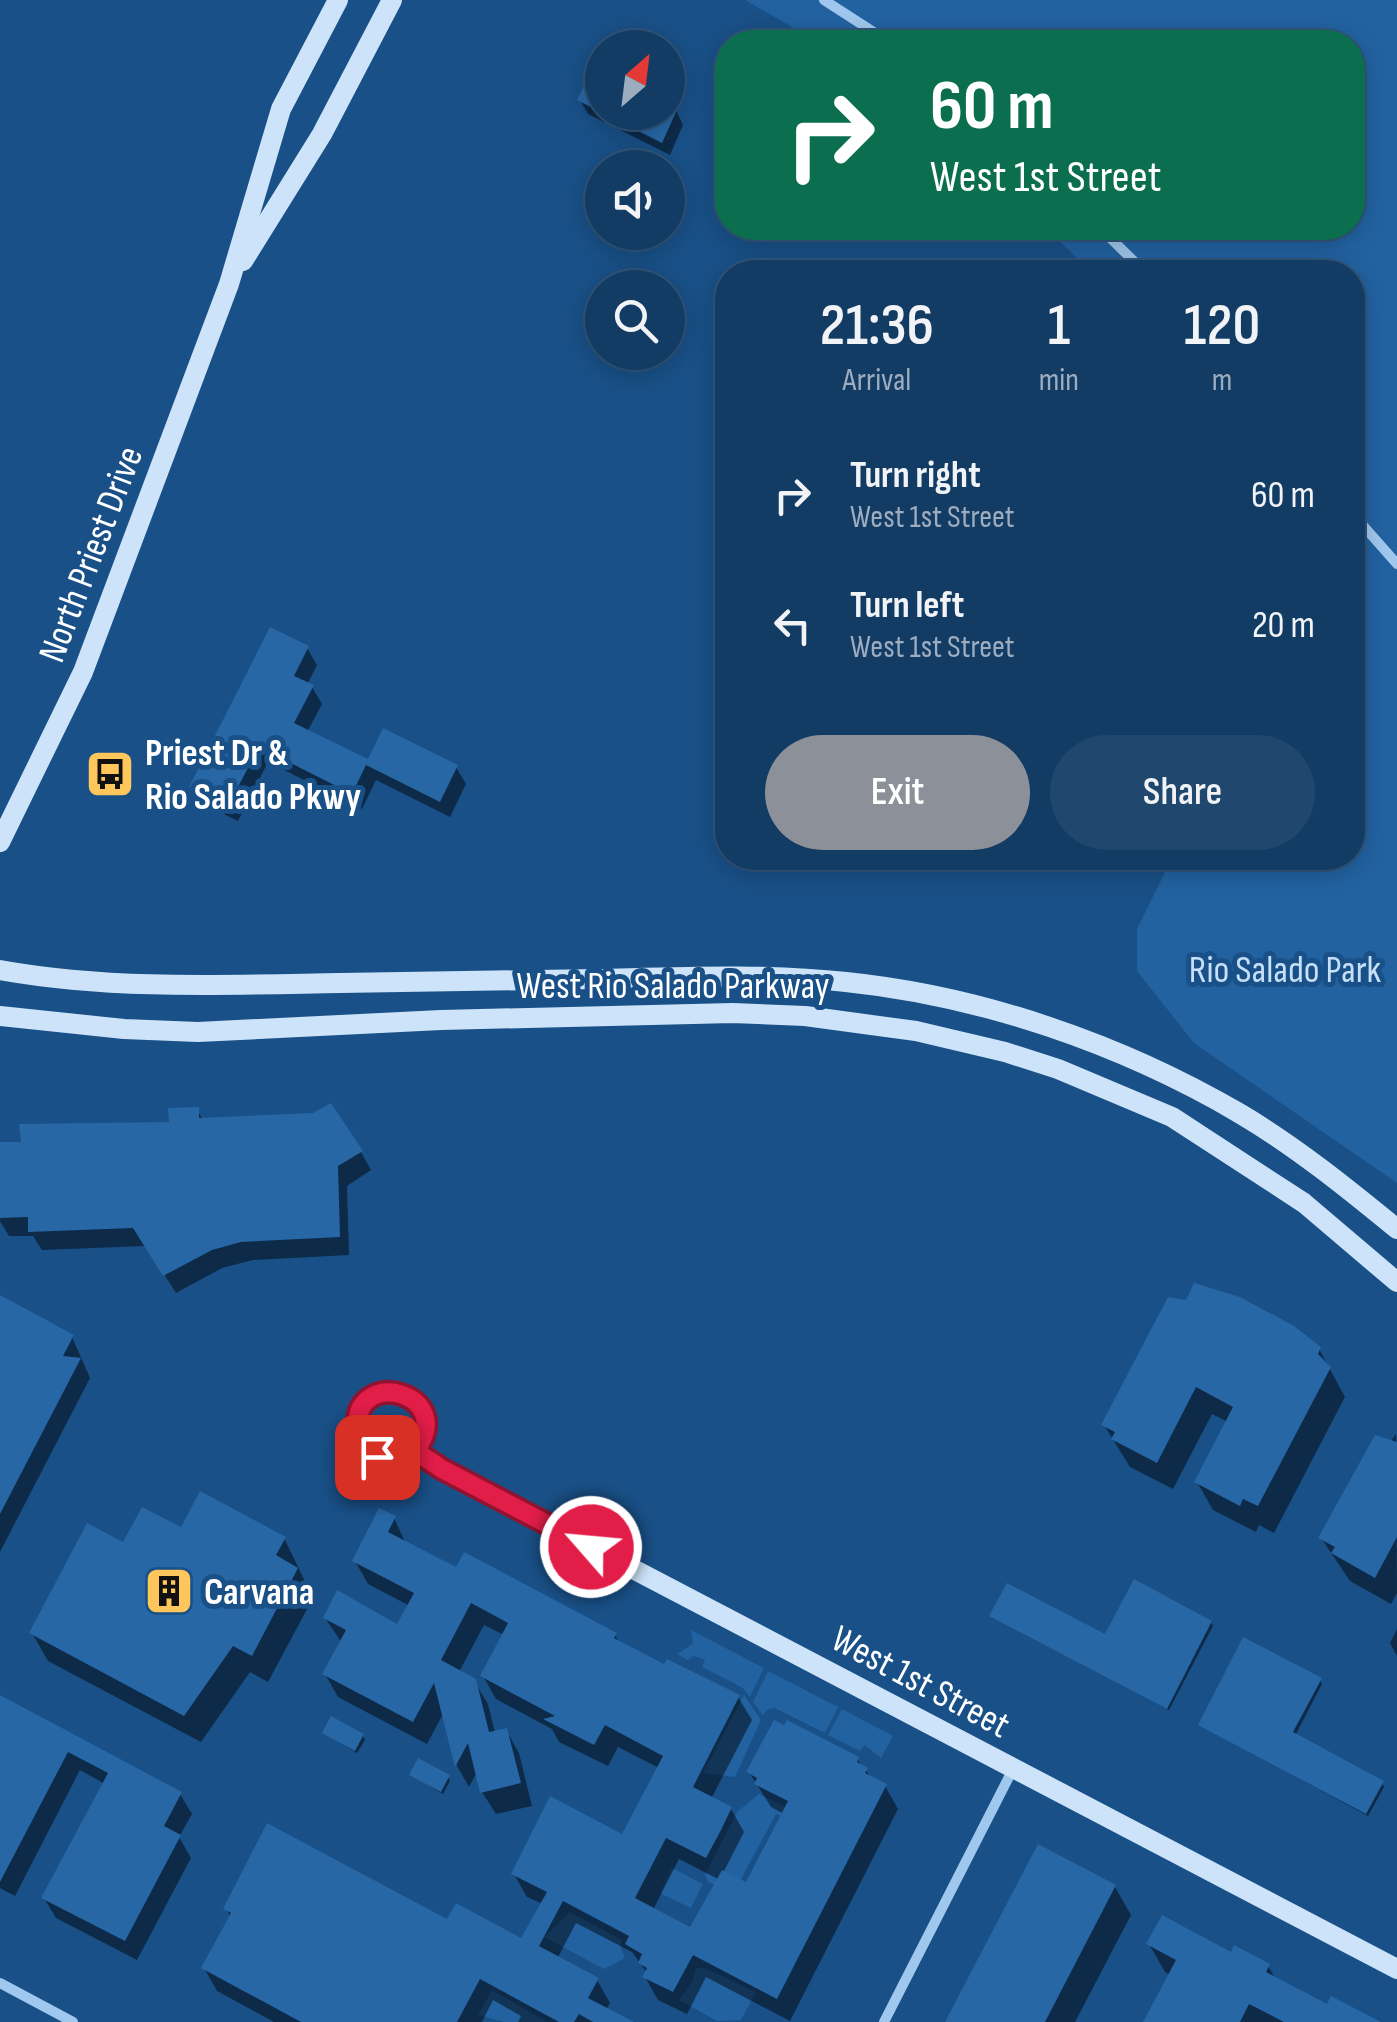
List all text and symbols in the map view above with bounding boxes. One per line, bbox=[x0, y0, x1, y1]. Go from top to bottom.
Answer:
north arrow bbox=[585, 30, 685, 130]
map controls bbox=[585, 30, 685, 370]
text: 60 m bbox=[930, 65, 1054, 149]
icon: right bbox=[765, 70, 895, 200]
button: sound bbox=[585, 150, 685, 250]
text: West 1st Street bbox=[930, 150, 1161, 205]
button: search bbox=[585, 270, 685, 370]
text: 21:36 bbox=[820, 290, 934, 362]
text: 1 bbox=[1048, 290, 1070, 362]
text: 120 bbox=[1184, 290, 1260, 362]
text: Arrival bbox=[842, 361, 911, 400]
text: min bbox=[1039, 361, 1079, 400]
text: m bbox=[1212, 361, 1232, 400]
street label: North Priest Drive bbox=[30, 440, 153, 669]
text: Turn right bbox=[850, 453, 981, 498]
icon: right bbox=[765, 468, 820, 523]
text: 60 m bbox=[1251, 473, 1315, 518]
text: West 1st Street bbox=[850, 498, 1015, 537]
text: Turn left bbox=[850, 583, 964, 628]
icon: left bbox=[765, 598, 820, 653]
text: 20 m bbox=[1252, 603, 1315, 648]
text: West 1st Street bbox=[850, 628, 1015, 667]
place label: Priest Dr & Rio Salado Pkwy bbox=[145, 731, 361, 820]
button: Exit bbox=[765, 735, 1030, 850]
button: Share bbox=[1050, 735, 1315, 850]
bus stop icon: Priest Dr & Rio Salado Pkwy bbox=[84, 748, 136, 800]
park label: Rio Salado Park bbox=[1189, 948, 1382, 993]
street label: West Rio Salado Parkway bbox=[517, 964, 830, 1009]
pin bbox=[335, 1415, 420, 1500]
icon: arrive bbox=[350, 1430, 405, 1485]
position arrow bbox=[539, 1495, 643, 1599]
building icon: Carvana bbox=[143, 1565, 195, 1617]
place label: Carvana bbox=[204, 1570, 314, 1615]
street label: West 1st Street bbox=[823, 1617, 1017, 1748]

